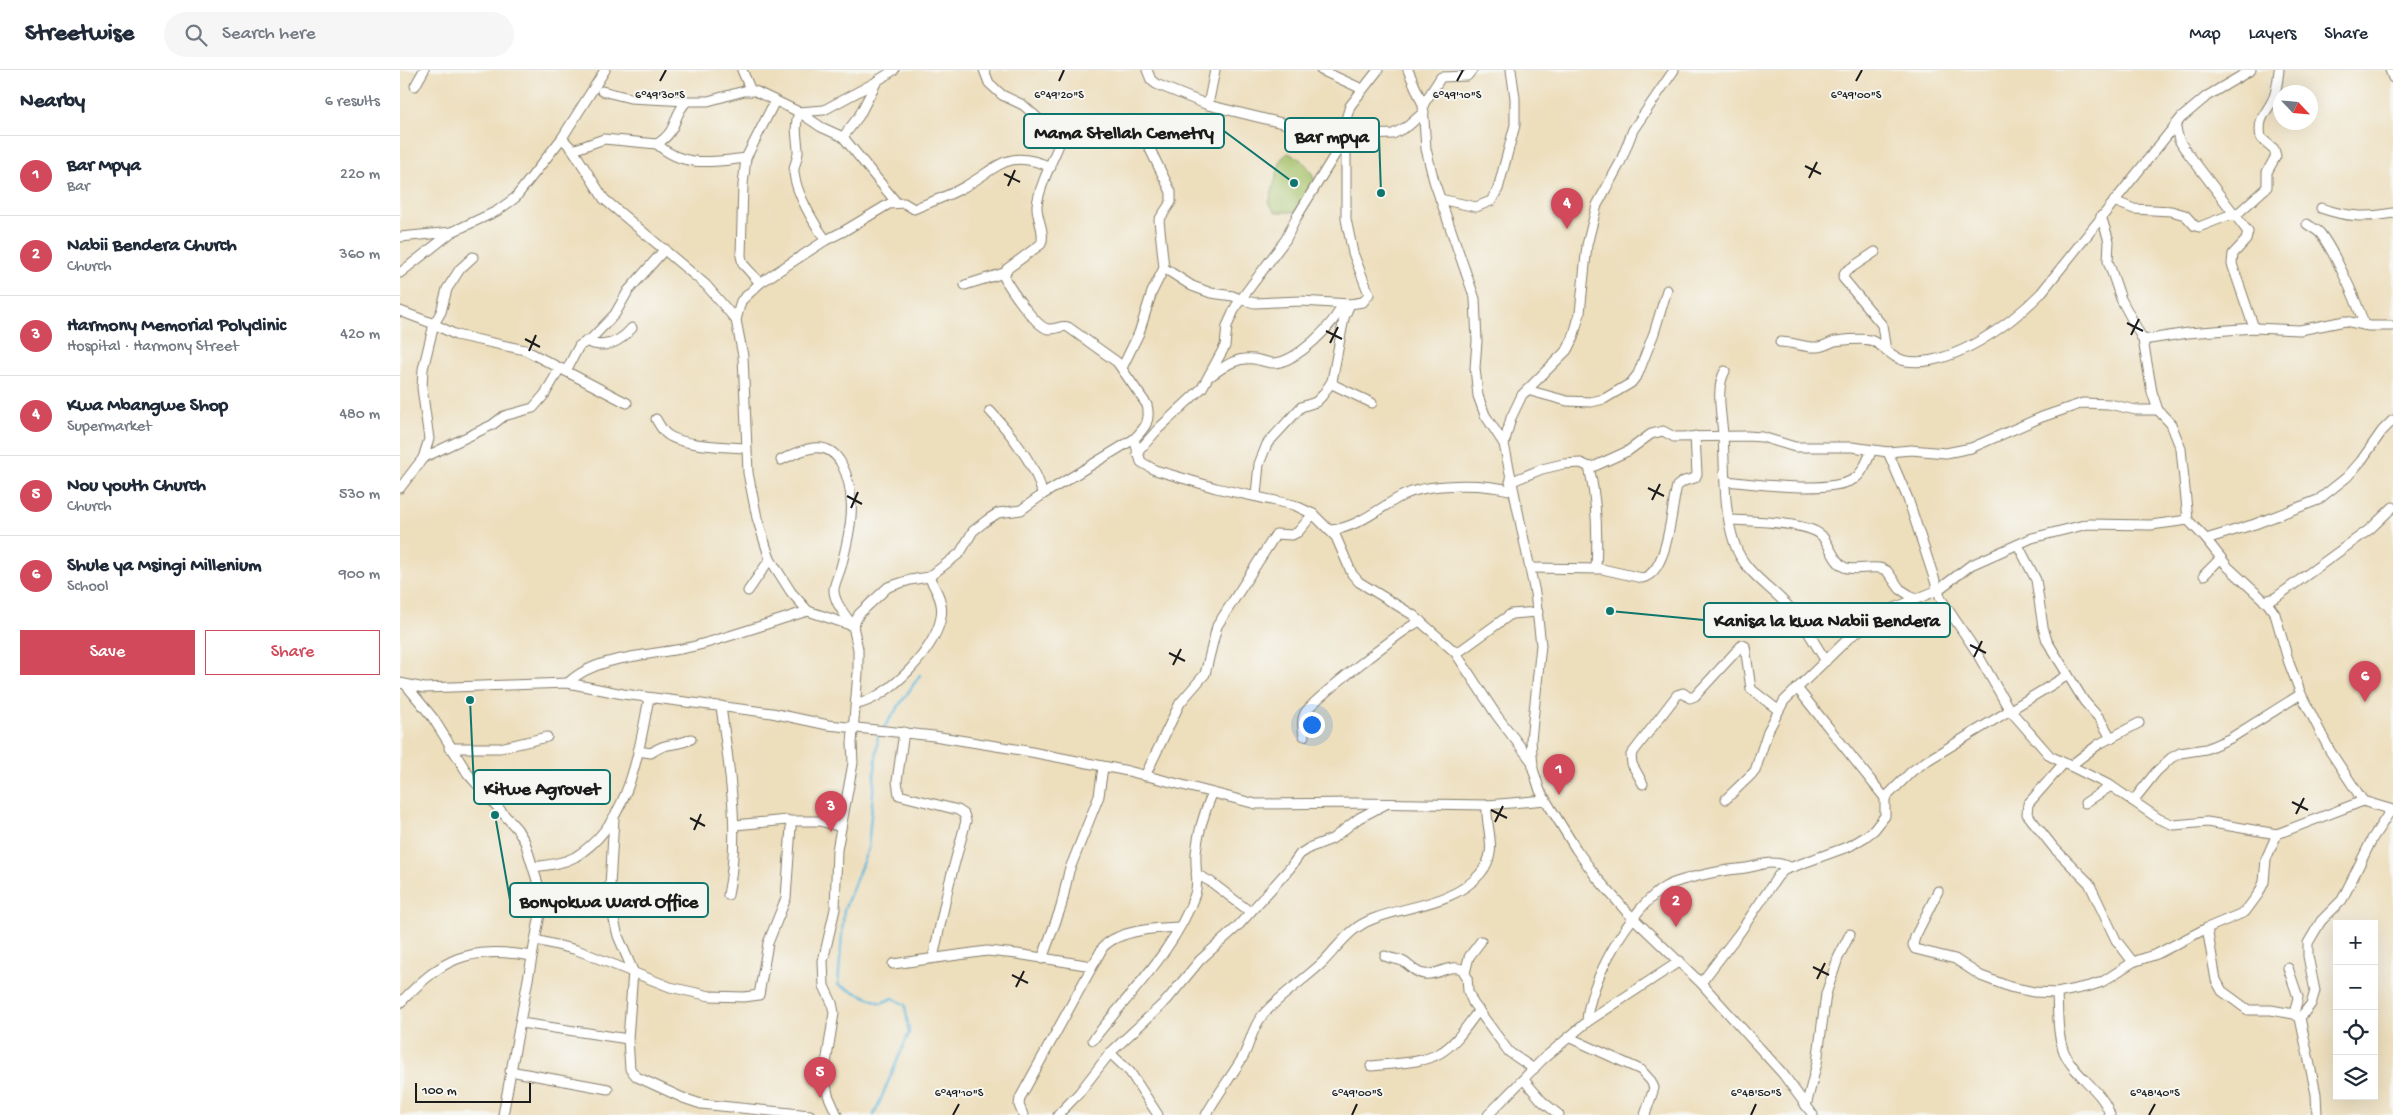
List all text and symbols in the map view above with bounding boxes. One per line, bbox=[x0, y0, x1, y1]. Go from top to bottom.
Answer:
search box bbox=[164, 12, 514, 57]
text: Streetwise bbox=[25, 20, 134, 49]
icon: search bbox=[182, 21, 210, 49]
text: Search here bbox=[222, 23, 316, 46]
text: Map bbox=[2189, 24, 2221, 45]
text: Layers bbox=[2249, 24, 2296, 45]
text: Share bbox=[2324, 24, 2368, 45]
north arrow bbox=[2273, 85, 2318, 130]
text: 6°49'30"S bbox=[635, 89, 685, 103]
text: 6°49'20"S bbox=[1034, 89, 1084, 103]
text: 6°49'10"S bbox=[1433, 89, 1482, 103]
text: 6°49'00"S bbox=[1831, 89, 1882, 103]
text: Nearby bbox=[20, 90, 85, 115]
text: 6 results bbox=[325, 93, 380, 112]
callout: Mama Stellah Cemetry bbox=[1024, 114, 1224, 148]
callout: Bar mpya bbox=[1285, 118, 1379, 152]
text: Mama Stellah Cemetry bbox=[1034, 123, 1214, 146]
text: Bar mpya bbox=[1294, 127, 1371, 150]
text: Bar Mpya bbox=[67, 155, 141, 178]
text: 1 bbox=[33, 166, 39, 185]
text: 220 m bbox=[340, 166, 380, 185]
text: Bar bbox=[67, 178, 90, 197]
pin: 4 bbox=[1551, 188, 1583, 229]
text: Nabii Bendera Church bbox=[67, 235, 237, 258]
text: 2 bbox=[32, 246, 40, 265]
text: 360 m bbox=[339, 246, 380, 265]
text: Church bbox=[67, 258, 111, 277]
text: Harmony Memorial Polyclinic bbox=[67, 315, 286, 338]
text: 3 bbox=[32, 326, 40, 345]
text: 420 m bbox=[340, 326, 380, 345]
text: Hospital · Harmony Street bbox=[67, 338, 238, 357]
text: Kwa Mbangwe Shop bbox=[67, 395, 228, 418]
text: 4 bbox=[32, 406, 40, 425]
text: 480 m bbox=[339, 406, 380, 425]
text: Supermarket bbox=[67, 418, 152, 437]
text: Nou youth Church bbox=[67, 475, 206, 498]
text: 5 bbox=[32, 486, 40, 505]
text: 530 m bbox=[339, 486, 380, 505]
text: Church bbox=[67, 498, 111, 517]
text: Shule ya Msingi Millenium bbox=[67, 555, 262, 578]
text: 6 bbox=[32, 566, 40, 585]
text: 900 m bbox=[339, 566, 380, 585]
text: School bbox=[67, 578, 109, 597]
callout: Kanisa la kwa Nabii Bendera bbox=[1704, 603, 1950, 637]
text: Kanisa la kwa Nabii Bendera bbox=[1713, 611, 1942, 634]
button: Save bbox=[20, 630, 195, 675]
button: Share bbox=[205, 630, 380, 675]
pin: 6 bbox=[2349, 661, 2381, 702]
your location bbox=[1299, 712, 1325, 738]
pin: 1 bbox=[1543, 754, 1575, 795]
callout: Kitwe Agrovet bbox=[474, 770, 610, 804]
text: Kitwe Agrovet bbox=[483, 779, 602, 802]
pin: 3 bbox=[815, 791, 847, 832]
callout: Bonyokwa Ward Office bbox=[510, 883, 708, 917]
pin: 2 bbox=[1660, 886, 1692, 927]
text: Bonyokwa Ward Office bbox=[519, 892, 699, 915]
map controls bbox=[2333, 920, 2378, 1100]
button: + bbox=[2333, 920, 2378, 965]
button: − bbox=[2333, 965, 2378, 1010]
button: locate bbox=[2333, 1010, 2378, 1055]
button: layers bbox=[2333, 1055, 2378, 1100]
pin: 5 bbox=[804, 1057, 836, 1098]
scale bar bbox=[415, 1080, 531, 1103]
text: 100 m bbox=[422, 1083, 457, 1100]
text: 6°49'10"S bbox=[935, 1087, 984, 1101]
text: 6°49'00"S bbox=[1332, 1087, 1383, 1101]
text: 6°48'50"S bbox=[1731, 1087, 1782, 1101]
text: 6°48'40"S bbox=[2130, 1087, 2180, 1101]

